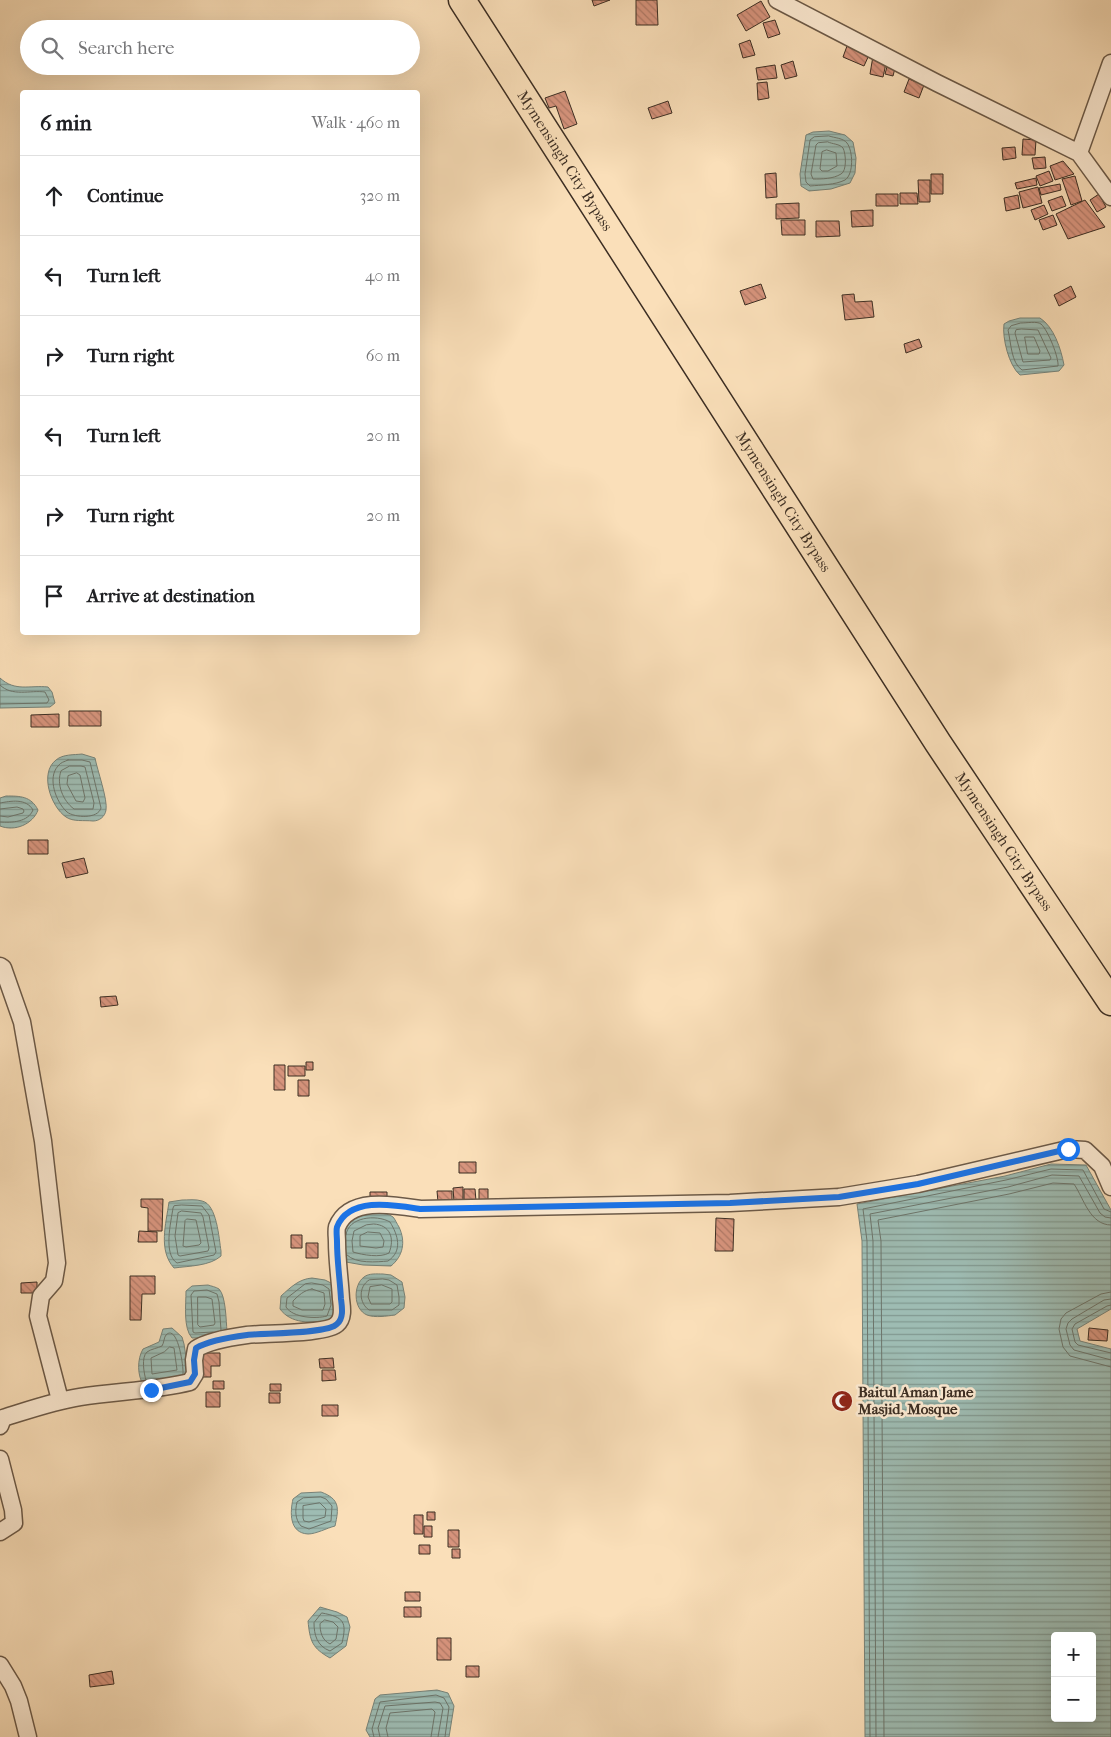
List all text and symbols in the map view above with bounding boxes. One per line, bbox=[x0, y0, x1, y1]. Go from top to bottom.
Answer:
search box bbox=[20, 20, 420, 75]
icon: search bbox=[38, 34, 66, 62]
text: Search here bbox=[78, 37, 174, 59]
street label: Mymensingh City Bypass bbox=[513, 87, 617, 235]
text: 6 min bbox=[40, 111, 92, 135]
text: Walk · 460 m bbox=[312, 113, 400, 132]
icon: ahead bbox=[40, 182, 68, 210]
text: Continue bbox=[87, 185, 163, 207]
text: 320 m bbox=[360, 186, 400, 205]
icon: left bbox=[40, 262, 68, 290]
text: Turn left bbox=[87, 265, 161, 287]
text: 40 m bbox=[365, 266, 400, 285]
icon: right bbox=[40, 342, 68, 370]
text: Turn right bbox=[87, 345, 174, 367]
text: 60 m bbox=[366, 346, 400, 365]
icon: left bbox=[40, 422, 68, 450]
text: Turn left bbox=[87, 425, 161, 447]
text: 20 m bbox=[366, 426, 400, 445]
street label: Mymensingh City Bypass bbox=[732, 428, 835, 576]
icon: right bbox=[40, 502, 68, 530]
text: Turn right bbox=[87, 505, 174, 527]
text: 20 m bbox=[366, 506, 400, 525]
icon: arrive bbox=[40, 582, 68, 610]
text: Arrive at destination bbox=[87, 585, 255, 607]
street label: Mymensingh City Bypass bbox=[951, 769, 1057, 915]
route start bbox=[1057, 1138, 1080, 1161]
route end bbox=[140, 1379, 163, 1402]
place label: Baitul Aman Jame Masjid, Mosque bbox=[857, 1383, 974, 1418]
mosque icon: Baitul Aman Jame Masjid, Mosque bbox=[830, 1389, 854, 1413]
map controls bbox=[1051, 1632, 1096, 1722]
button: + bbox=[1051, 1632, 1096, 1677]
button: − bbox=[1051, 1677, 1096, 1722]

